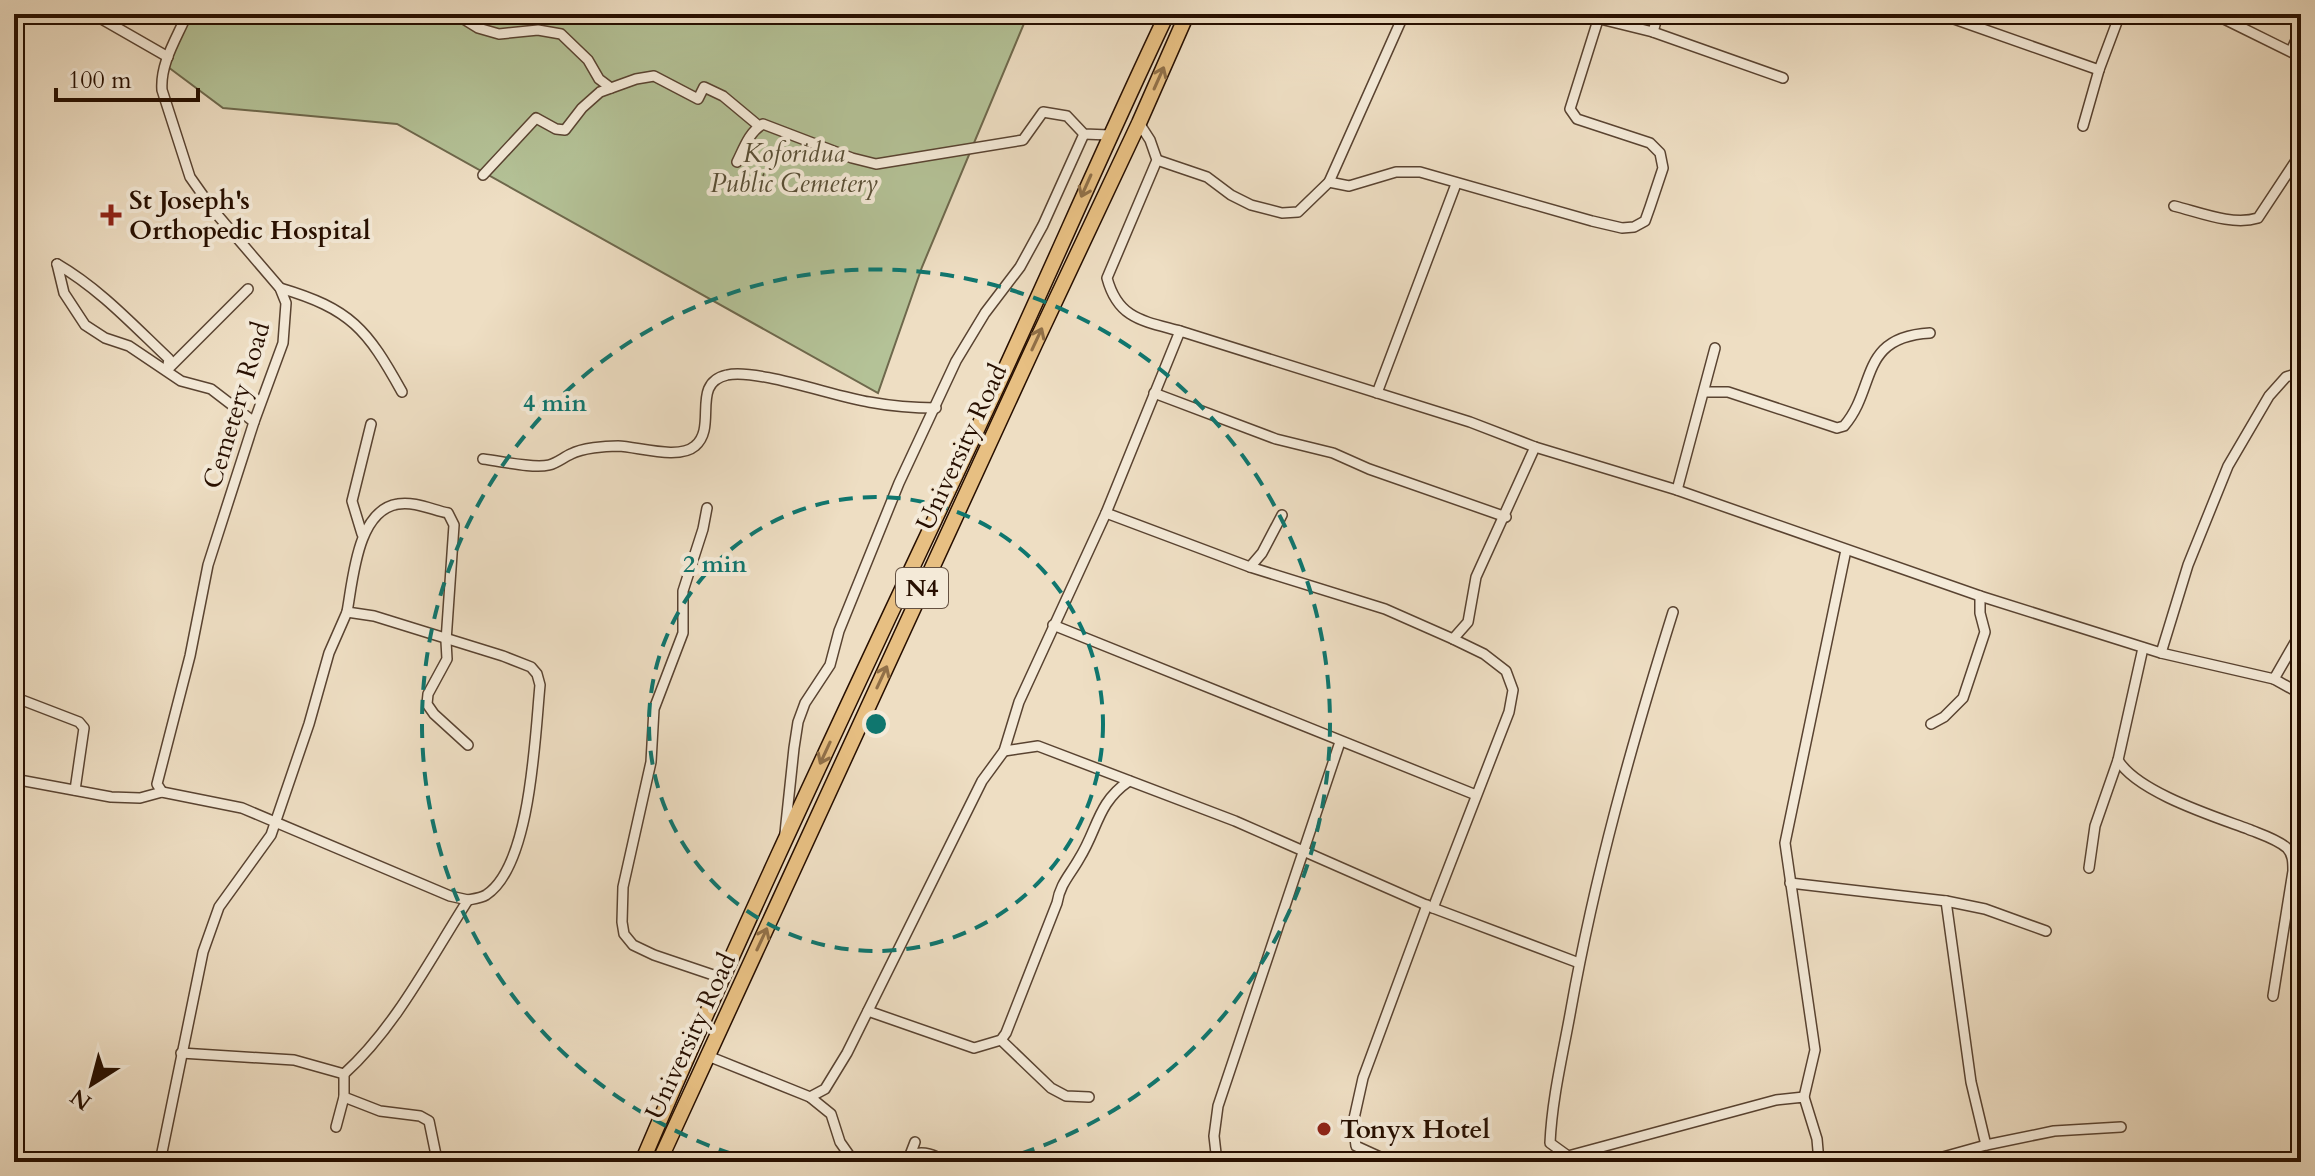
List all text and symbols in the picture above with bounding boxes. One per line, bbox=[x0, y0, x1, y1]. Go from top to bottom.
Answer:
scale bar bbox=[56, 52, 198, 102]
text: 100 m bbox=[68, 64, 132, 97]
one-way arrow bbox=[1152, 66, 1167, 90]
park label: Koforidua Public Cemetery bbox=[710, 136, 878, 201]
one-way arrow bbox=[1078, 173, 1093, 198]
place label: St Joseph's Orthopedic Hospital bbox=[129, 183, 371, 248]
marker: St Joseph's Orthopedic Hospital bbox=[100, 204, 122, 226]
street label: Cemetery Road bbox=[194, 317, 279, 493]
one-way arrow bbox=[1030, 327, 1045, 351]
street label: University Road bbox=[908, 358, 1015, 536]
text: 4 min bbox=[523, 387, 588, 420]
text: 2 min bbox=[683, 548, 748, 581]
road number: N4 bbox=[896, 568, 948, 608]
one-way arrow bbox=[875, 665, 890, 690]
centre of rings bbox=[862, 710, 890, 738]
one-way arrow bbox=[817, 740, 832, 764]
one-way arrow bbox=[755, 927, 770, 951]
street label: University Road bbox=[637, 947, 744, 1125]
north arrow bbox=[52, 1044, 132, 1124]
text: N bbox=[64, 1082, 97, 1117]
place label: Tonyx Hotel bbox=[1340, 1112, 1490, 1147]
marker: Tonyx Hotel bbox=[1315, 1120, 1333, 1138]

